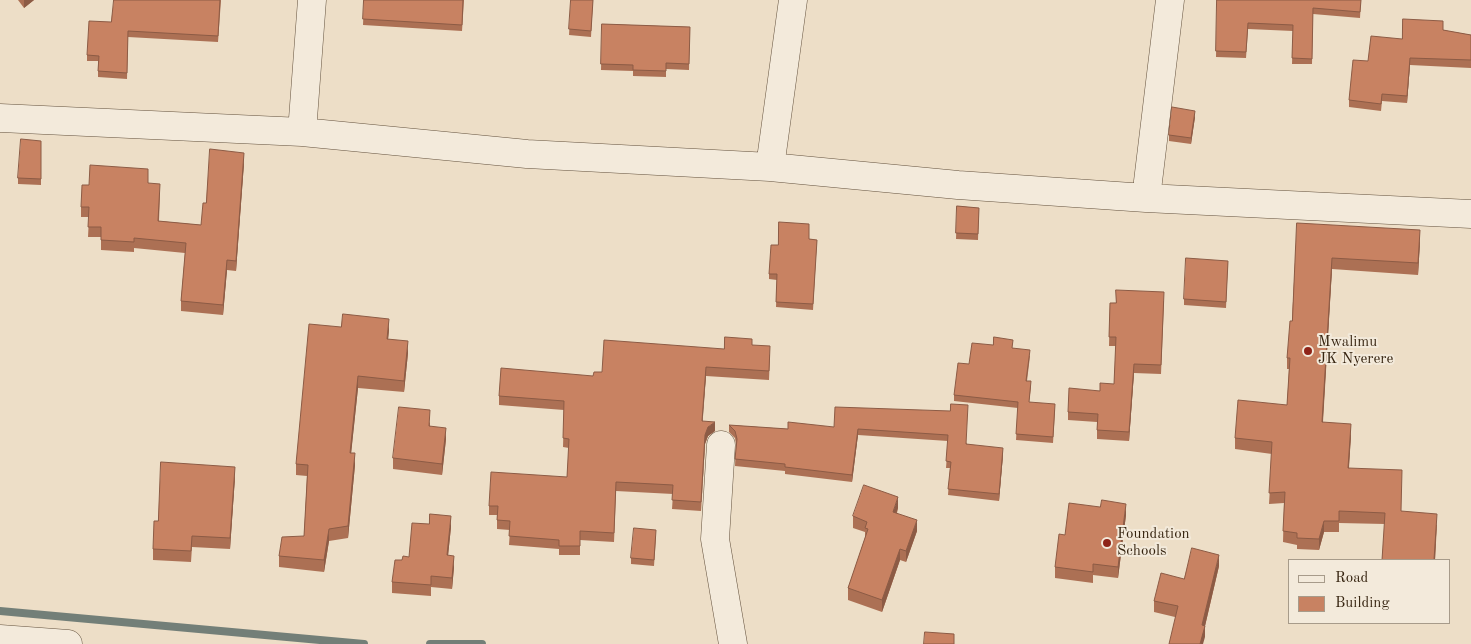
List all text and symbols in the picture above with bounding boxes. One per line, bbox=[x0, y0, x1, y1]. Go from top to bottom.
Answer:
place label: Mwalimu JK Nyerere bbox=[1318, 333, 1393, 368]
marker: Mwalimu JK Nyerere bbox=[1302, 345, 1314, 357]
place label: Foundation Schools bbox=[1117, 525, 1190, 560]
marker: Foundation Schools bbox=[1101, 537, 1113, 549]
legend bbox=[1288, 559, 1451, 624]
text: Road bbox=[1335, 571, 1368, 586]
text: Building bbox=[1335, 596, 1390, 611]

